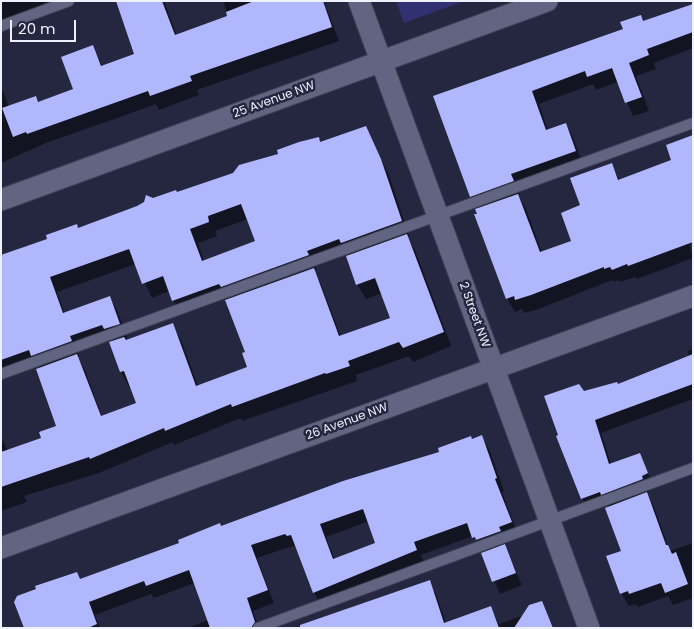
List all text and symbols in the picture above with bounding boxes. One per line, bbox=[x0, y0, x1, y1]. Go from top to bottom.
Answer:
scale bar bbox=[12, 10, 79, 42]
text: 20 m bbox=[18, 18, 56, 39]
street label: 25 Avenue NW bbox=[231, 79, 317, 121]
street label: 2 Street NW bbox=[456, 280, 492, 350]
street label: 26 Avenue NW bbox=[304, 401, 390, 443]

